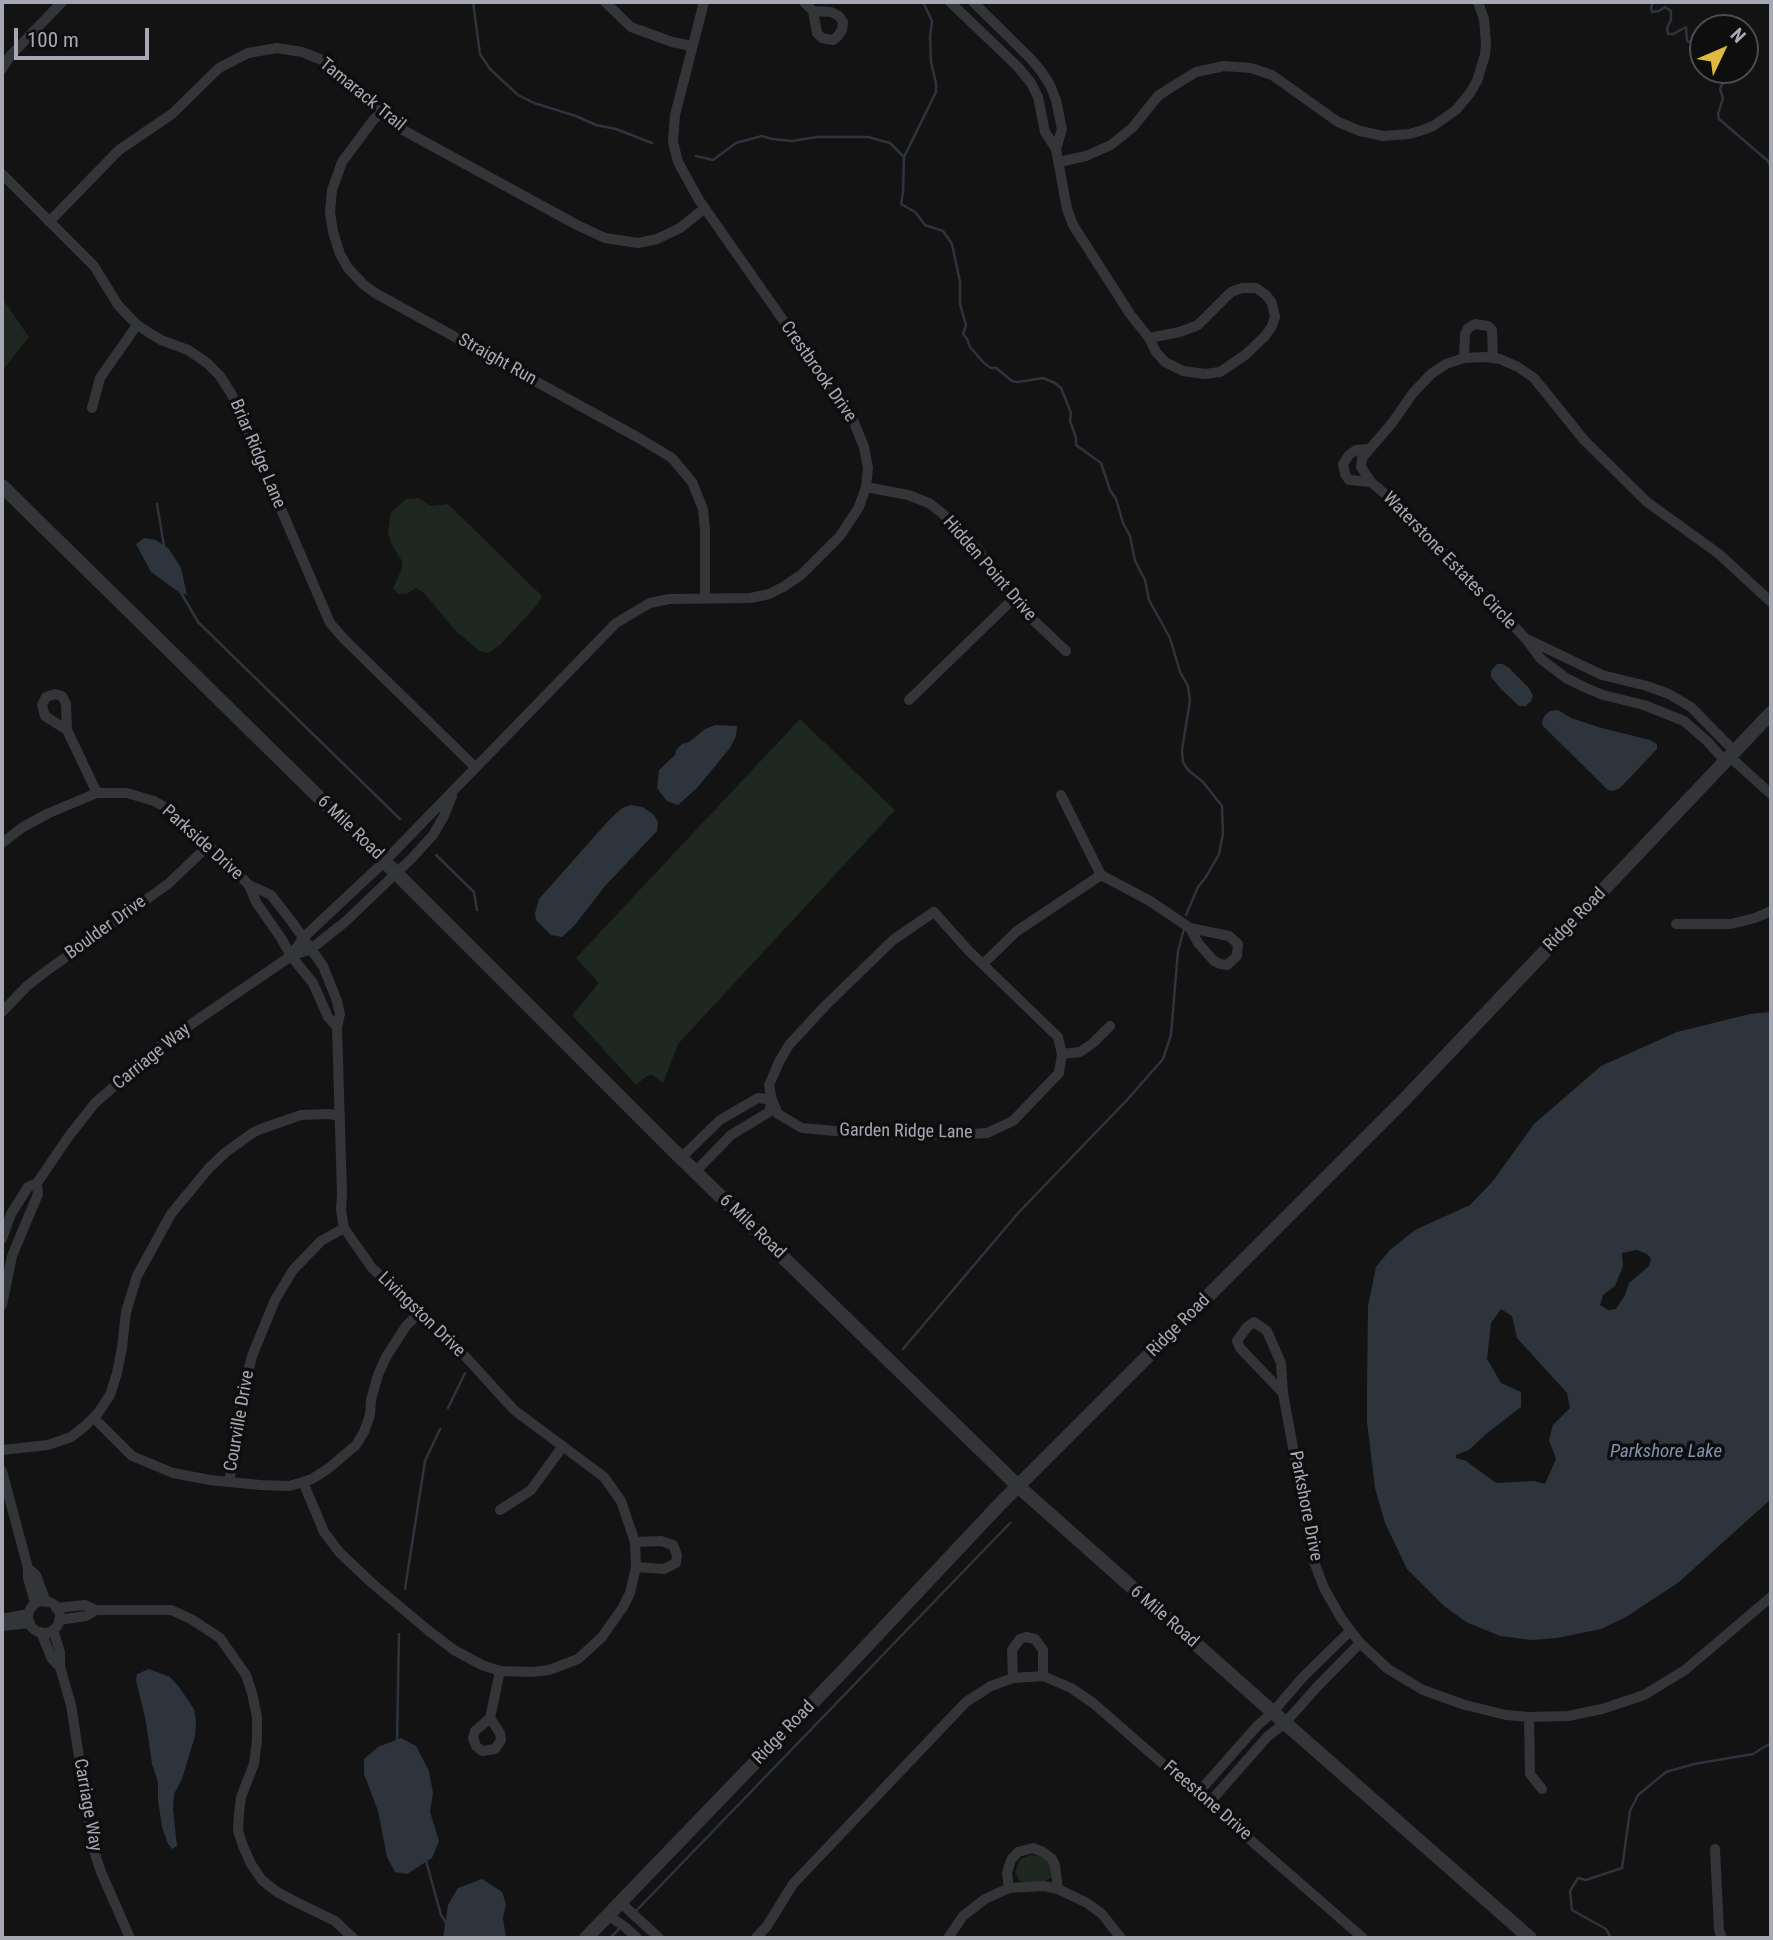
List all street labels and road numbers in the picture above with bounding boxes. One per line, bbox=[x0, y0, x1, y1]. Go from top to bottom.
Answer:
street label: Tamarack Trail bbox=[315, 54, 409, 136]
street label: Crestbrook Drive bbox=[775, 318, 861, 426]
street label: Straight Run bbox=[454, 330, 540, 390]
street label: Briar Ridge Lane bbox=[224, 396, 290, 512]
street label: Waterstone Estates Circle bbox=[1378, 488, 1520, 634]
street label: Hidden Point Drive bbox=[938, 512, 1040, 626]
street label: 6 Mile Road bbox=[312, 791, 388, 865]
street label: Parkside Drive bbox=[157, 801, 247, 885]
street label: Ridge Road bbox=[1539, 884, 1611, 956]
street label: Boulder Drive bbox=[61, 891, 151, 965]
street label: Carriage Way bbox=[109, 1019, 195, 1095]
street label: Garden Ridge Lane bbox=[839, 1120, 973, 1144]
street label: 6 Mile Road bbox=[714, 1190, 790, 1264]
street label: Livingston Drive bbox=[373, 1268, 469, 1362]
street label: Ridge Road bbox=[1143, 1290, 1215, 1362]
street label: Courville Drive bbox=[220, 1369, 260, 1473]
street label: Parkshore Drive bbox=[1284, 1449, 1326, 1563]
street label: 6 Mile Road bbox=[1125, 1581, 1203, 1653]
street label: Ridge Road bbox=[748, 1697, 820, 1769]
street label: Carriage Way bbox=[68, 1757, 106, 1853]
street label: Freestone Drive bbox=[1158, 1757, 1256, 1845]

